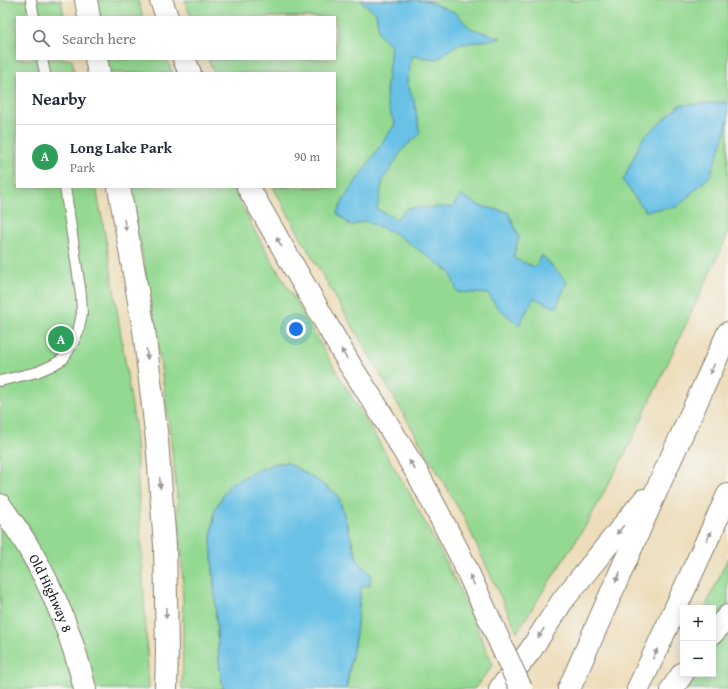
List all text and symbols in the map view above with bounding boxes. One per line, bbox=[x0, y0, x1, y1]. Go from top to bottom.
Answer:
search box bbox=[16, 16, 336, 60]
icon: search bbox=[30, 27, 52, 49]
text: Search here bbox=[62, 28, 136, 49]
text: Nearby bbox=[32, 86, 86, 111]
text: Long Lake Park bbox=[70, 137, 172, 158]
text: A bbox=[41, 147, 49, 166]
text: 90 m bbox=[294, 147, 320, 166]
text: Park bbox=[70, 158, 95, 177]
one-way arrow bbox=[123, 219, 129, 232]
one-way arrow bbox=[276, 236, 283, 248]
your location bbox=[286, 319, 306, 339]
pin: A bbox=[48, 324, 74, 354]
one-way arrow bbox=[143, 348, 150, 360]
one-way arrow bbox=[341, 348, 348, 360]
one-way arrow bbox=[709, 363, 715, 374]
one-way arrow bbox=[408, 460, 416, 470]
one-way arrow bbox=[157, 477, 164, 489]
one-way arrow bbox=[616, 524, 624, 535]
one-way arrow bbox=[706, 530, 712, 541]
street label: Old Highway 8 bbox=[24, 550, 77, 635]
one-way arrow bbox=[615, 572, 621, 583]
one-way arrow bbox=[469, 575, 475, 586]
map controls bbox=[680, 605, 716, 677]
button: + bbox=[680, 605, 716, 641]
one-way arrow bbox=[163, 607, 169, 620]
one-way arrow bbox=[538, 627, 545, 639]
button: − bbox=[680, 641, 716, 677]
one-way arrow bbox=[652, 648, 658, 659]

